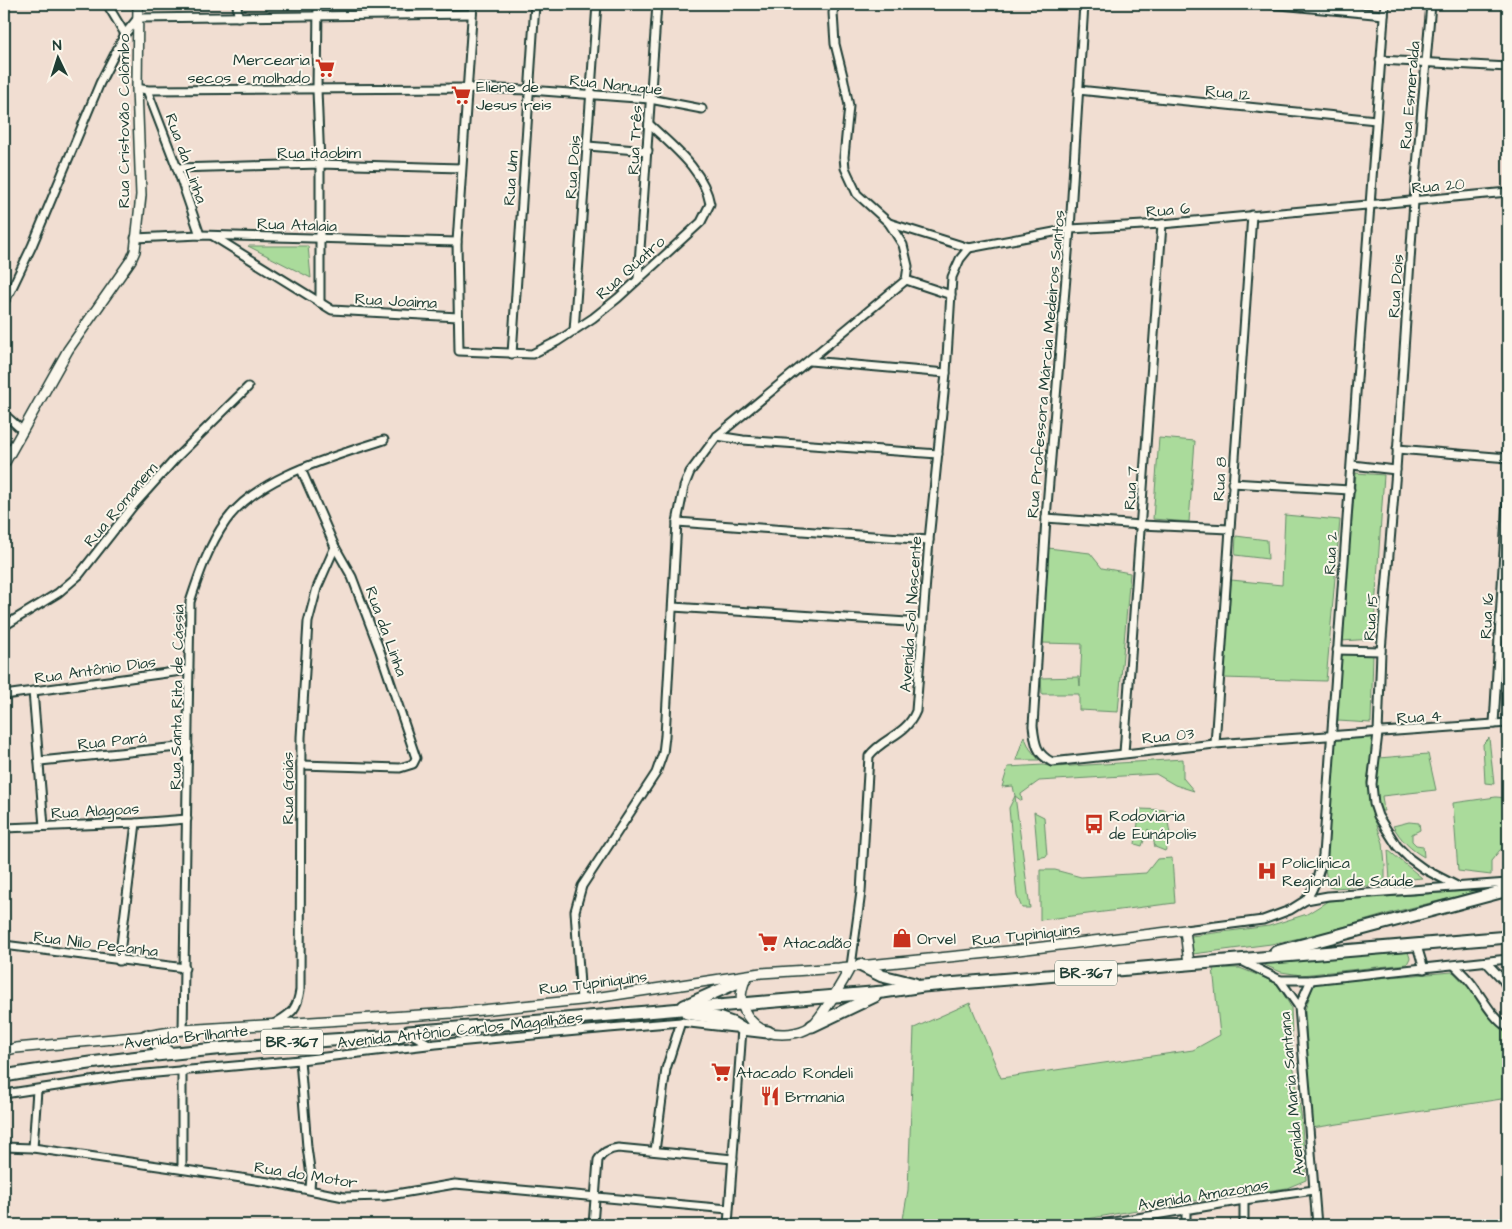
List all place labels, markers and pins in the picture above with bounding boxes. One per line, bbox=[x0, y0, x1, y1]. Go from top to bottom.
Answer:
place label: Mercearia secos e molhado bbox=[187, 49, 310, 89]
supermarket icon: Mercearia secos e molhado bbox=[314, 57, 336, 79]
place label: Eliene de Jesus reis bbox=[476, 76, 552, 116]
supermarket icon: Eliene de Jesus reis bbox=[450, 84, 472, 106]
place label: Rodoviaria de Eunápolis bbox=[1109, 805, 1197, 845]
bus stop icon: Rodoviaria de Eunápolis bbox=[1083, 813, 1105, 835]
place label: Policlínica Regional de Saúde bbox=[1282, 852, 1414, 893]
hospital icon: Policlínica Regional de Saúde bbox=[1256, 860, 1278, 882]
shop icon: Orvel bbox=[891, 927, 913, 949]
place label: Orvel bbox=[917, 928, 956, 950]
supermarket icon: Atacadão bbox=[757, 931, 779, 953]
place label: Atacadão bbox=[783, 932, 851, 954]
supermarket icon: Atacado Rondeli bbox=[710, 1061, 732, 1083]
place label: Atacado Rondeli bbox=[736, 1062, 854, 1084]
restaurant icon: Brmania bbox=[759, 1085, 781, 1107]
place label: Brmania bbox=[785, 1086, 844, 1108]

